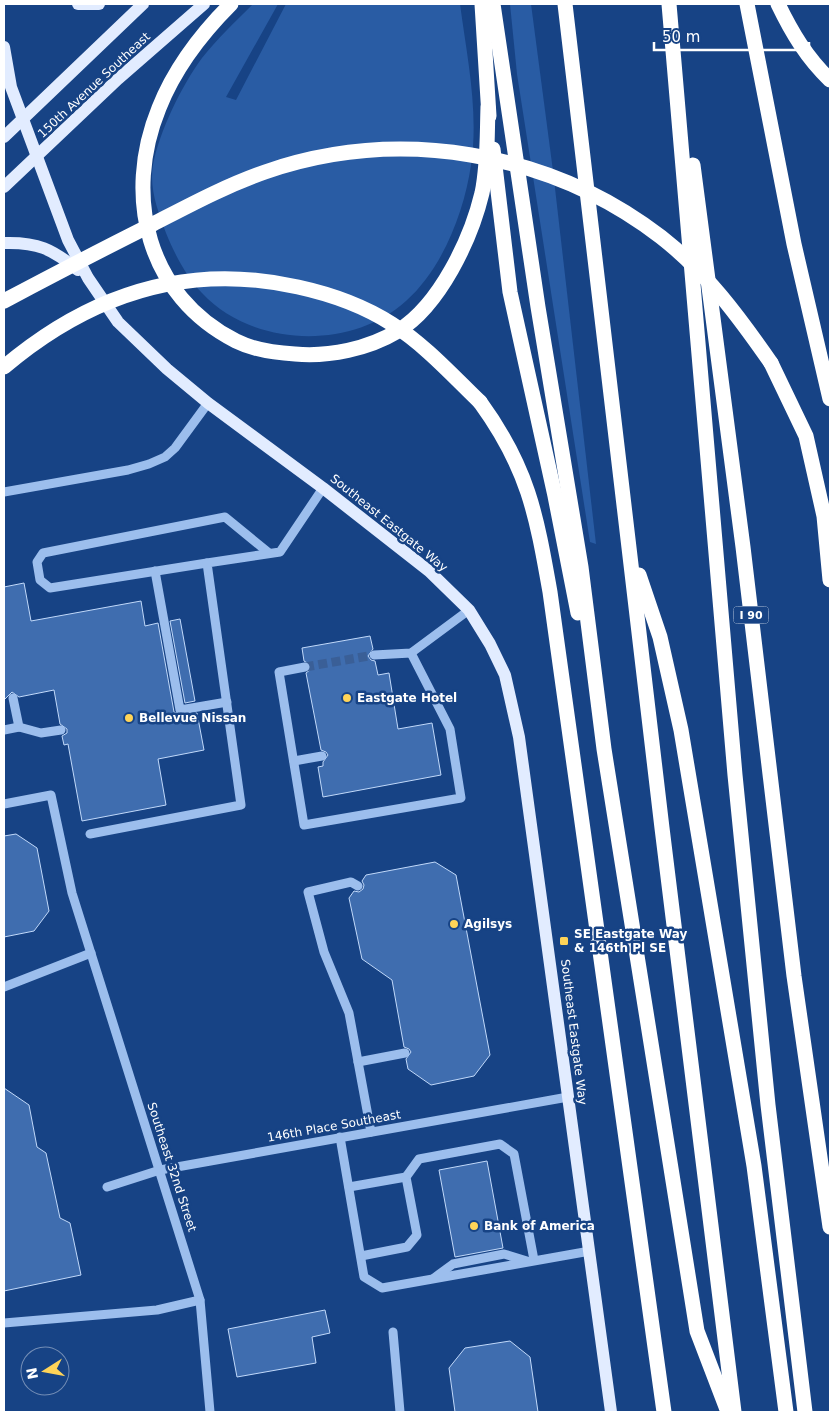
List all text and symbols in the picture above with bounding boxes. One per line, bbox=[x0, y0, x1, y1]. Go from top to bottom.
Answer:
scale bar bbox=[654, 20, 809, 52]
text: 50 m bbox=[662, 28, 700, 46]
street label: 150th Avenue Southeast bbox=[35, 29, 153, 141]
street label: Southeast Eastgate Way bbox=[328, 471, 450, 575]
road number: I 90 bbox=[734, 606, 768, 624]
place label: Eastgate Hotel bbox=[357, 691, 457, 705]
marker: Eastgate Hotel bbox=[341, 692, 353, 704]
place label: Bellevue Nissan bbox=[139, 711, 246, 725]
marker: Bellevue Nissan bbox=[123, 712, 135, 724]
place label: Agilsys bbox=[464, 917, 512, 931]
marker: Agilsys bbox=[448, 918, 460, 930]
place label: SE Eastgate Way & 146th Pl SE bbox=[574, 927, 687, 955]
marker: SE Eastgate Way & 146th Pl SE bbox=[558, 935, 570, 947]
street label: Southeast Eastgate Way bbox=[558, 958, 590, 1106]
street label: Southeast 32nd Street bbox=[144, 1101, 200, 1234]
street label: 146th Place Southeast bbox=[266, 1107, 402, 1145]
place label: Bank of America bbox=[484, 1219, 595, 1233]
marker: Bank of America bbox=[468, 1220, 480, 1232]
north arrow bbox=[20, 1346, 70, 1396]
text: N bbox=[23, 1366, 41, 1381]

